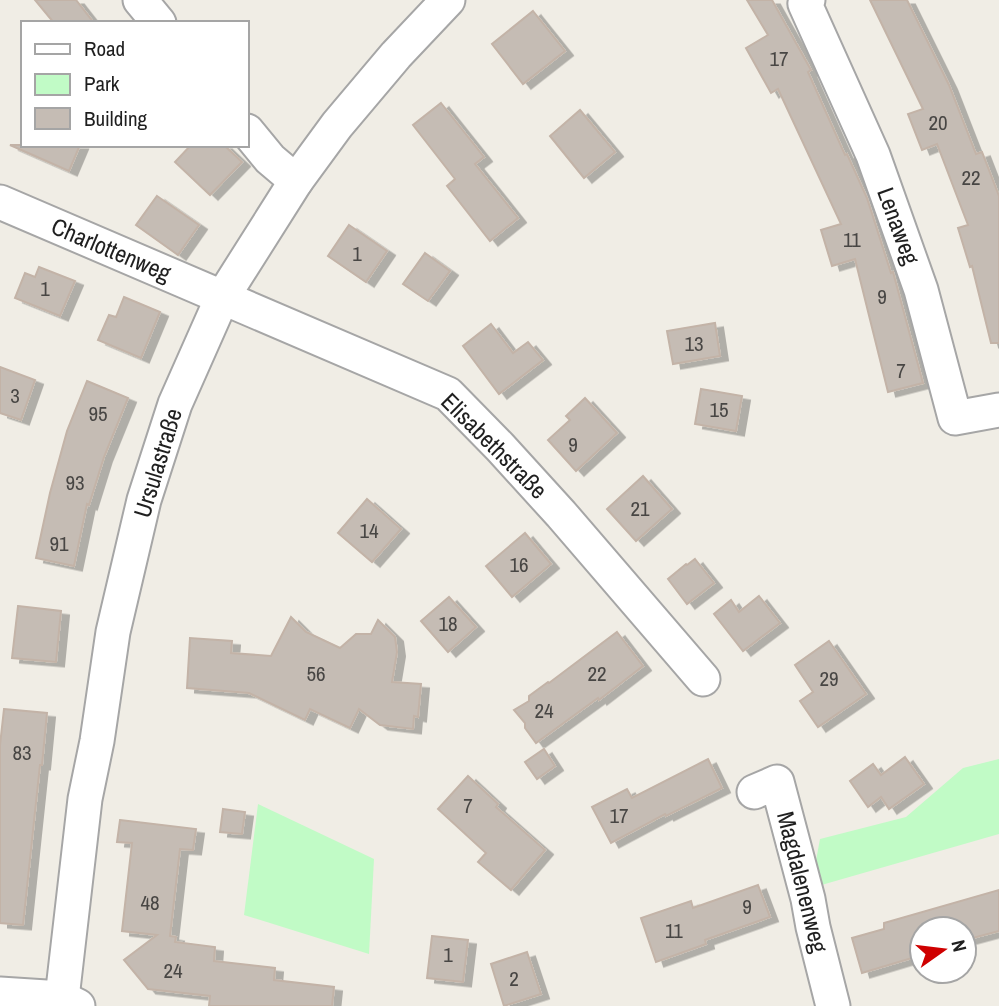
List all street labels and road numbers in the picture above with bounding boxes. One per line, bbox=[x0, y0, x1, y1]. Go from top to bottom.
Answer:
street label: Lenaweg bbox=[870, 183, 928, 269]
street label: Charlottenweg bbox=[47, 210, 176, 289]
street label: Elisabethstraße bbox=[435, 385, 555, 505]
street label: Ursulastraße bbox=[125, 404, 189, 521]
street label: Magdalenenweg bbox=[770, 808, 836, 956]

